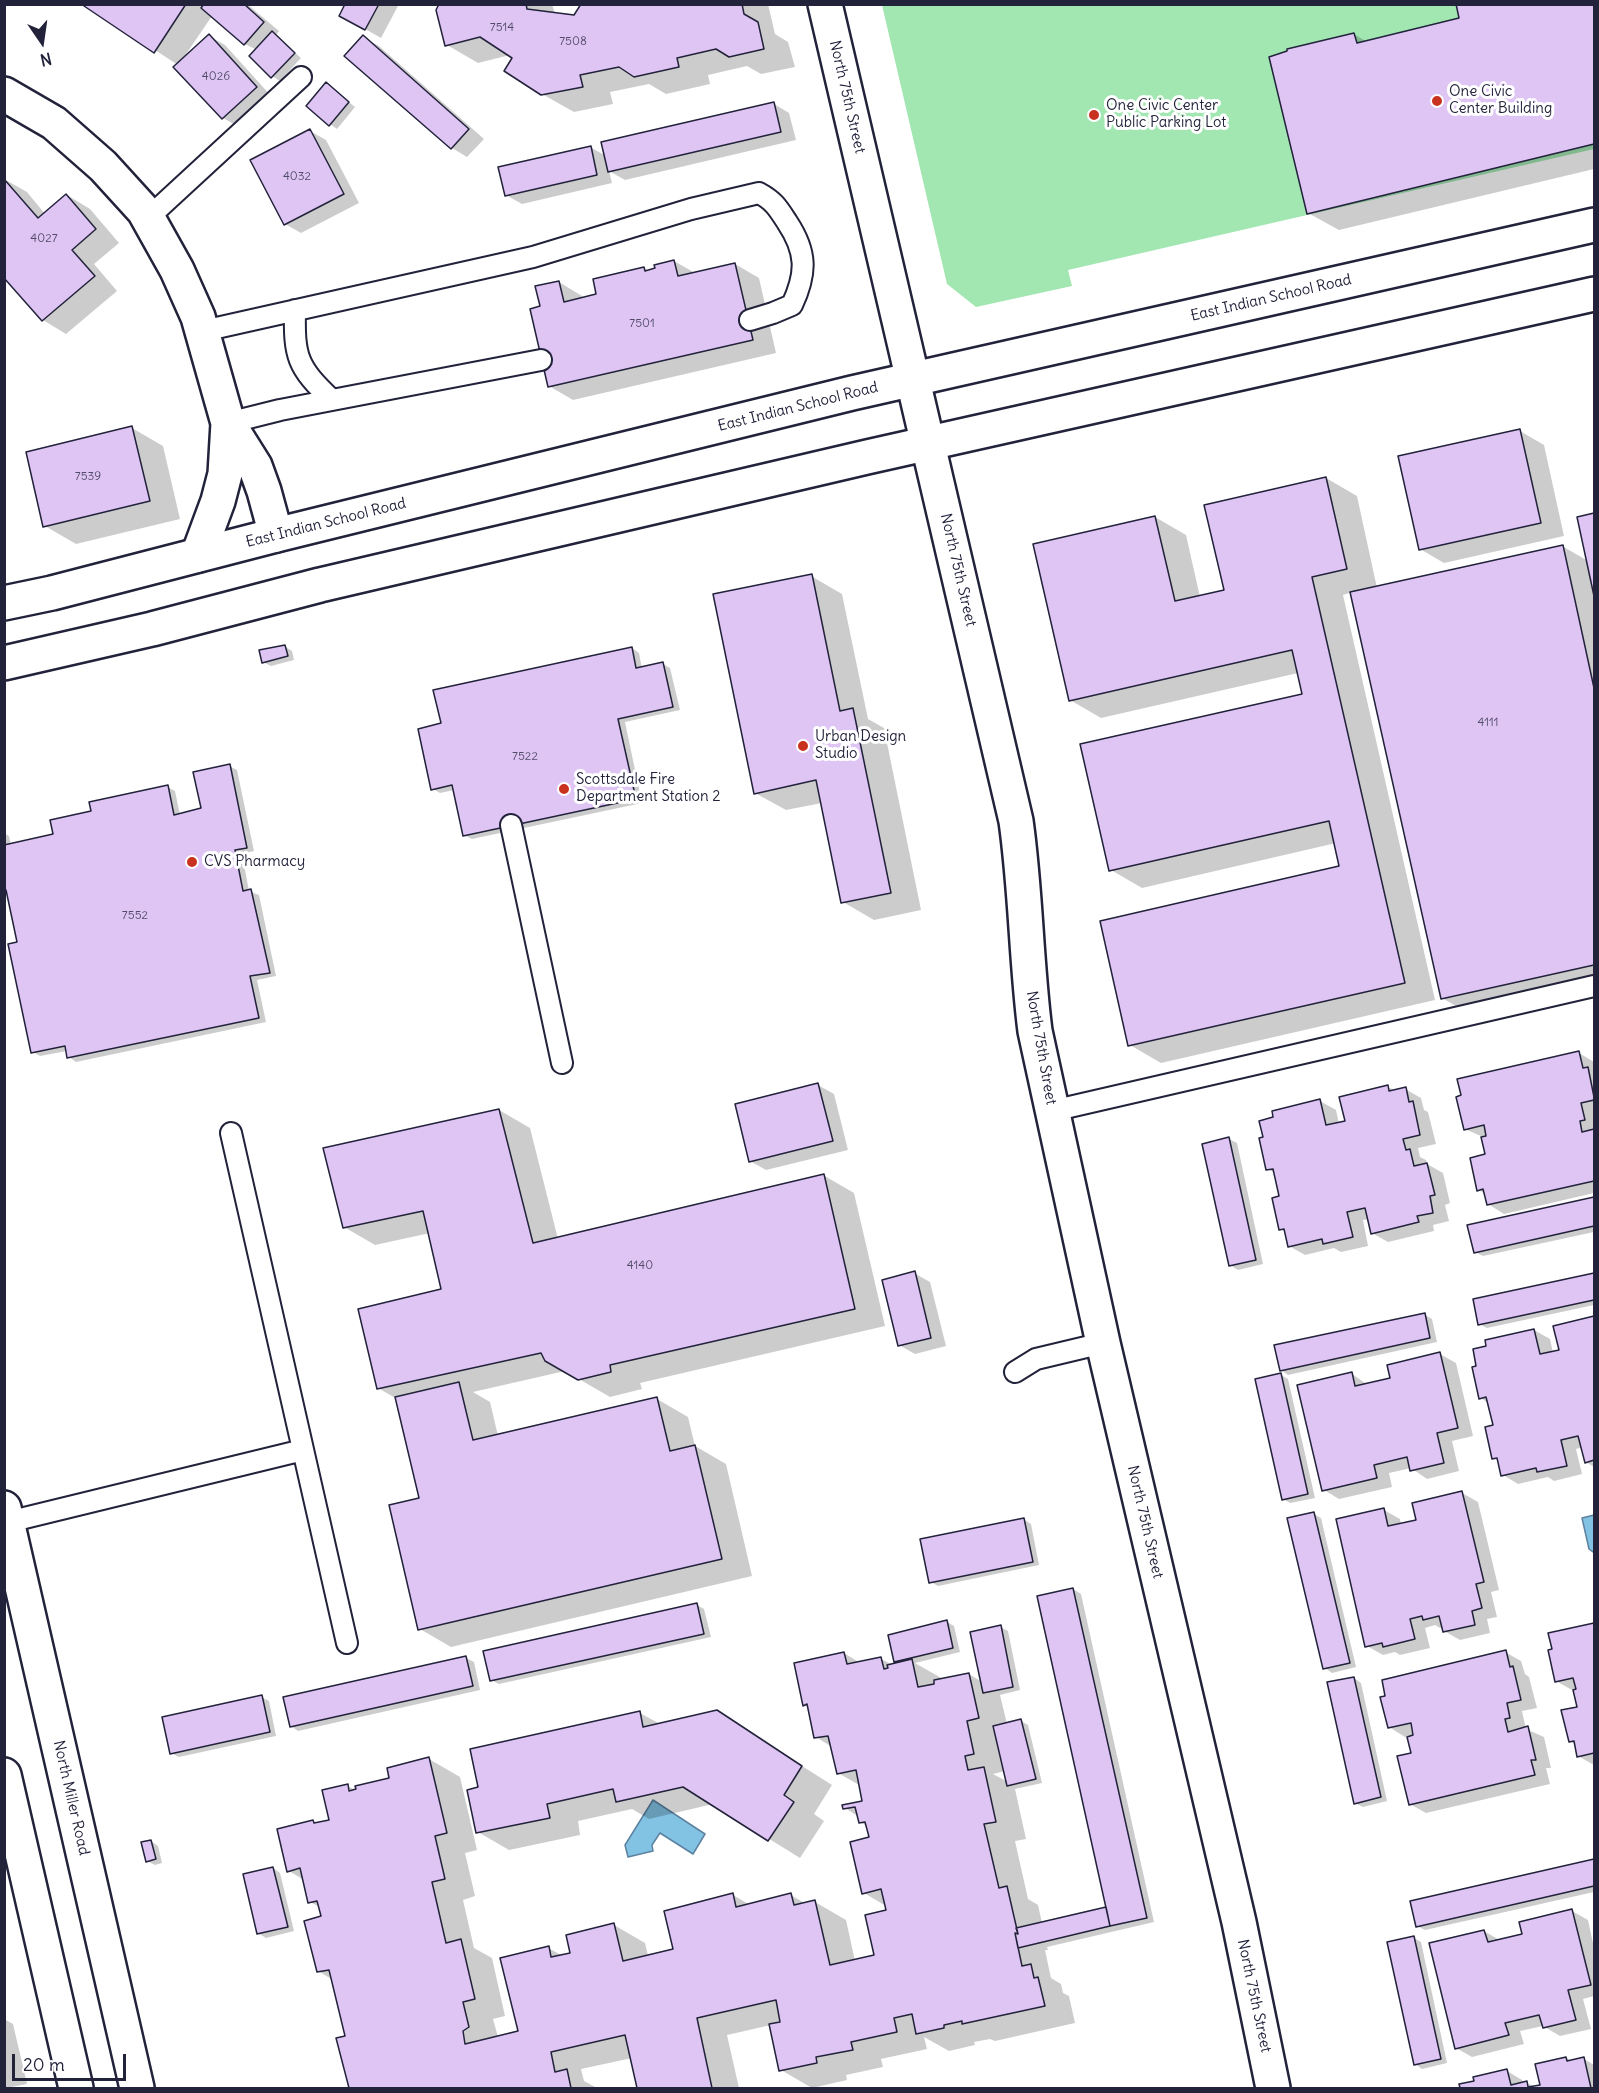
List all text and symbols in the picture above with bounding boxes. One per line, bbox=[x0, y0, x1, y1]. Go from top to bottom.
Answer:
north arrow bbox=[12, 12, 72, 72]
house number: 7514 bbox=[490, 21, 514, 35]
house number: 7508 bbox=[559, 35, 587, 49]
street label: North 75th Street bbox=[825, 39, 869, 155]
text: N bbox=[38, 49, 54, 71]
house number: 4026 bbox=[202, 70, 230, 84]
place label: One Civic Center Building bbox=[1449, 83, 1552, 118]
marker: One Civic Center Building bbox=[1430, 94, 1444, 108]
place label: One Civic Center Public Parking Lot bbox=[1106, 97, 1226, 132]
marker: One Civic Center Public Parking Lot bbox=[1087, 108, 1101, 122]
house number: 4032 bbox=[283, 170, 311, 184]
house number: 4027 bbox=[30, 232, 58, 246]
street label: East Indian School Road bbox=[1189, 271, 1353, 325]
house number: 7501 bbox=[629, 317, 655, 331]
street label: East Indian School Road bbox=[716, 378, 880, 436]
house number: 7539 bbox=[75, 470, 101, 484]
street label: East Indian School Road bbox=[244, 494, 408, 552]
street label: North 75th Street bbox=[936, 512, 980, 628]
house number: 4111 bbox=[1477, 716, 1499, 730]
place label: Urban Design Studio bbox=[815, 728, 906, 763]
marker: Urban Design Studio bbox=[796, 739, 810, 753]
house number: 7522 bbox=[512, 750, 538, 764]
place label: Scottsdale Fire Department Station 2 bbox=[576, 771, 720, 806]
marker: Scottsdale Fire Department Station 2 bbox=[557, 782, 571, 796]
place label: CVS Pharmacy bbox=[204, 853, 305, 871]
marker: CVS Pharmacy bbox=[185, 855, 199, 869]
house number: 7552 bbox=[122, 909, 148, 923]
street label: North 75th Street bbox=[1022, 990, 1060, 1106]
house number: 4140 bbox=[627, 1259, 653, 1273]
street label: North 75th Street bbox=[1123, 1464, 1167, 1580]
street label: North Miller Road bbox=[49, 1739, 93, 1857]
street label: North 75th Street bbox=[1233, 1938, 1275, 2054]
scale bar bbox=[15, 2042, 129, 2080]
text: 20 m bbox=[23, 2053, 65, 2076]

